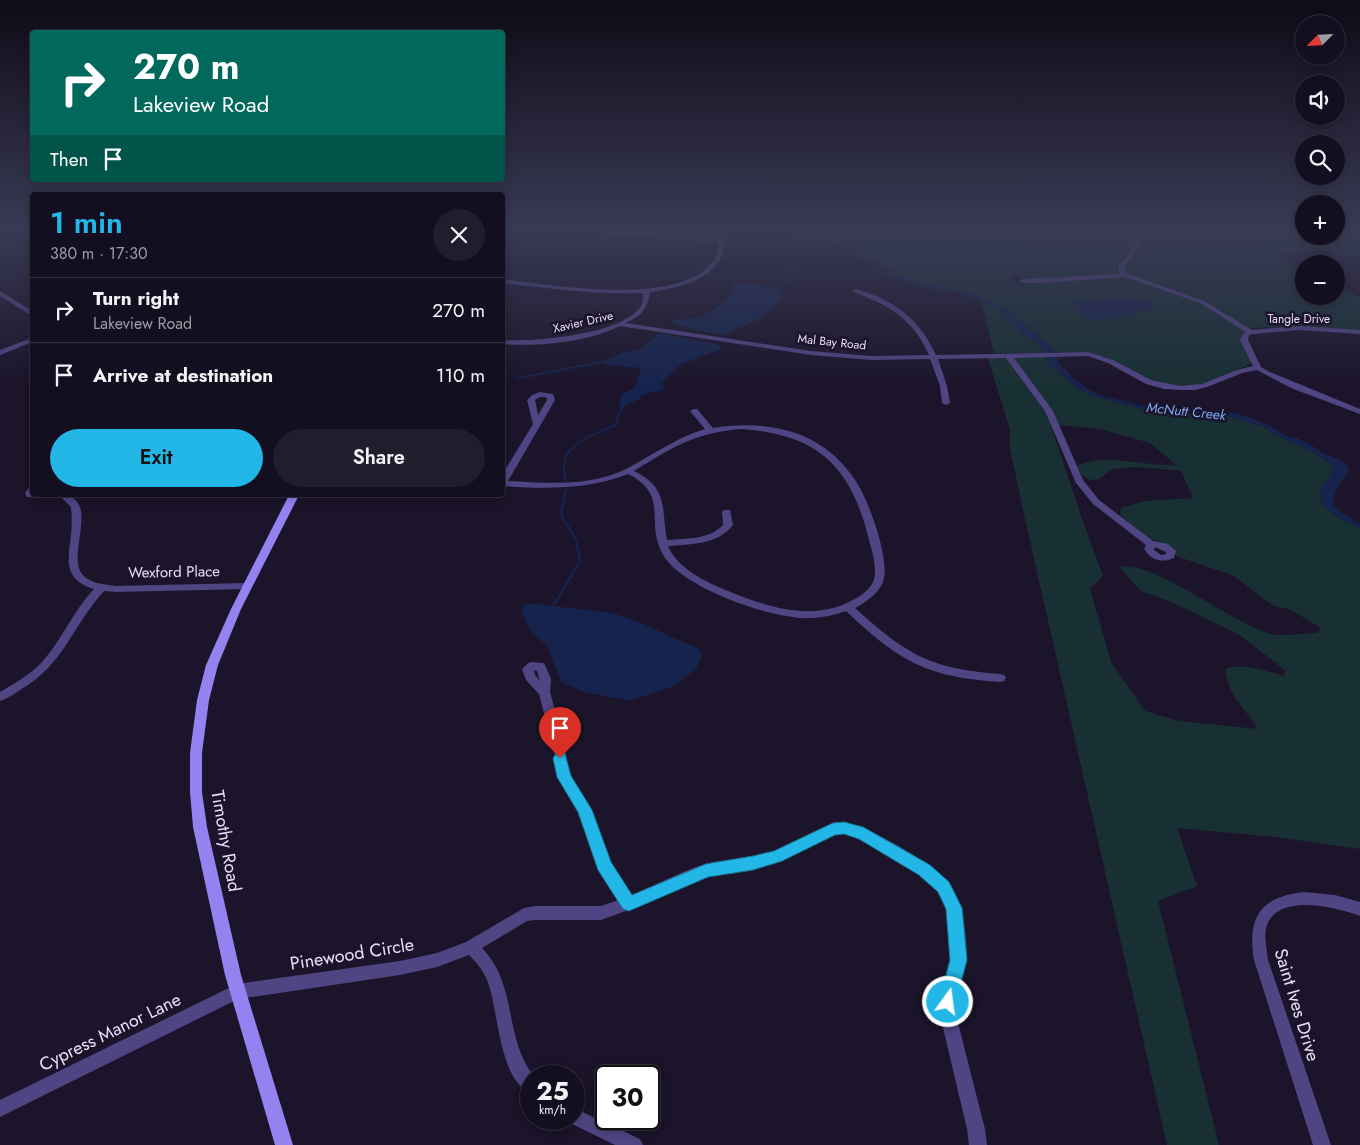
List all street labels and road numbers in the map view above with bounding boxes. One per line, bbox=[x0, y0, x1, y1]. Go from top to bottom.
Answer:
street label: Xavier Drive bbox=[551, 306, 615, 338]
street label: Tangle Drive bbox=[1268, 310, 1330, 328]
street label: Mal Bay Road bbox=[797, 329, 867, 355]
street label: Wexford Place bbox=[128, 560, 220, 584]
street label: Timothy Road bbox=[204, 788, 248, 894]
street label: Pinewood Circle bbox=[288, 931, 416, 977]
street label: Saint Ives Drive bbox=[1268, 946, 1326, 1064]
street label: Cypress Manor Lane bbox=[35, 986, 185, 1078]

